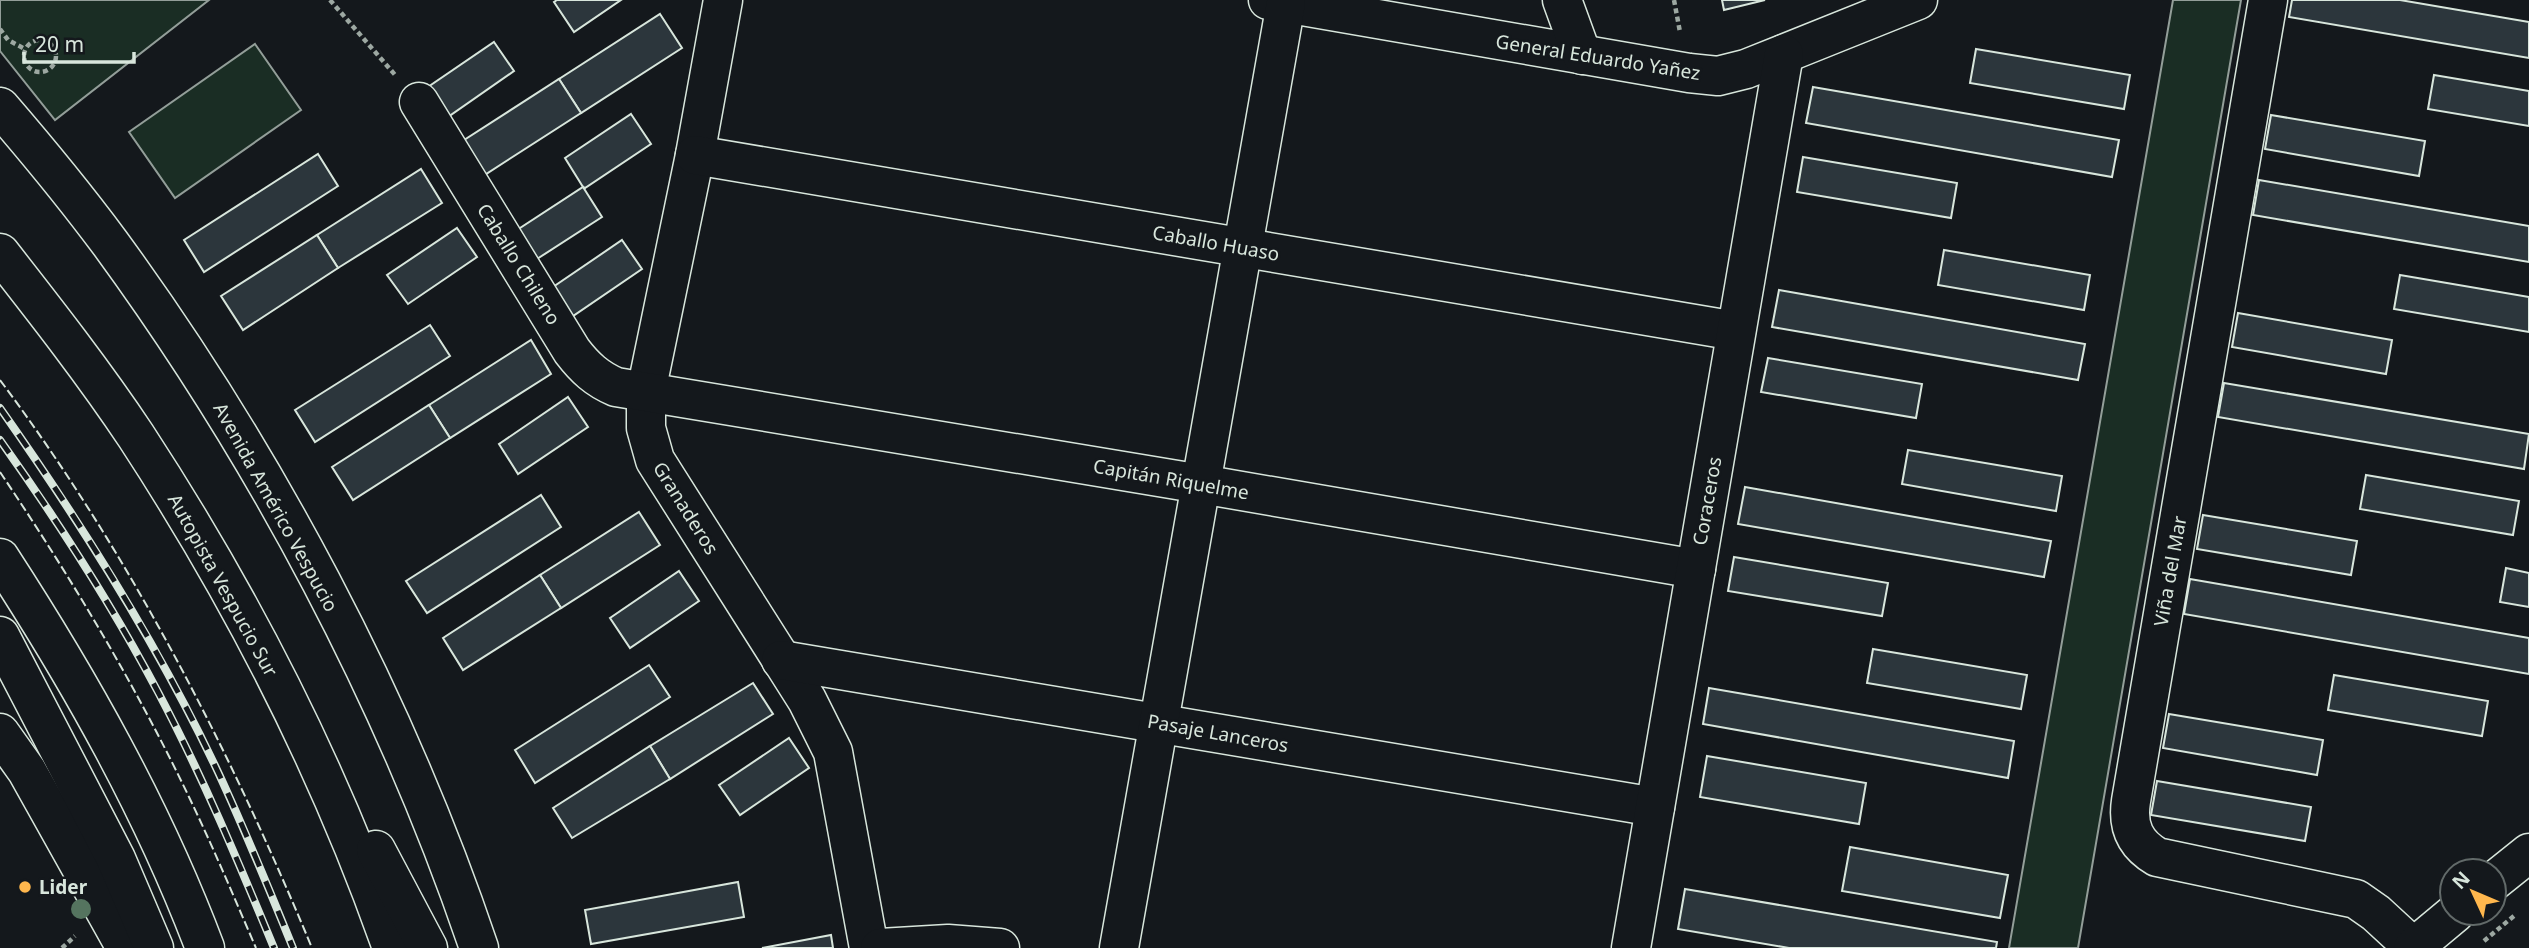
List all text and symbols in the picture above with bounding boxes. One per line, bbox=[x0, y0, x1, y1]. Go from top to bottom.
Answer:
scale bar bbox=[24, 21, 135, 65]
street label: General Eduardo Yañez bbox=[1494, 28, 1702, 86]
text: 20 m bbox=[35, 30, 84, 58]
street label: Caballo Chileno bbox=[471, 198, 567, 330]
street label: Caballo Huaso bbox=[1151, 219, 1281, 267]
street label: Avenida Américo Vespucio bbox=[208, 398, 344, 616]
street label: Capitán Riquelme bbox=[1091, 453, 1251, 505]
street label: Coraceros bbox=[1686, 455, 1728, 547]
street label: Granaderos bbox=[647, 457, 725, 559]
street label: Autopista Vespucio Sur bbox=[162, 489, 284, 681]
street label: Viña del Mar bbox=[2148, 514, 2193, 628]
street label: Pasaje Lanceros bbox=[1145, 708, 1291, 758]
north arrow bbox=[2438, 857, 2508, 927]
text: N bbox=[2446, 866, 2475, 895]
place label: Lider bbox=[39, 874, 88, 900]
marker: Lider bbox=[17, 879, 33, 895]

